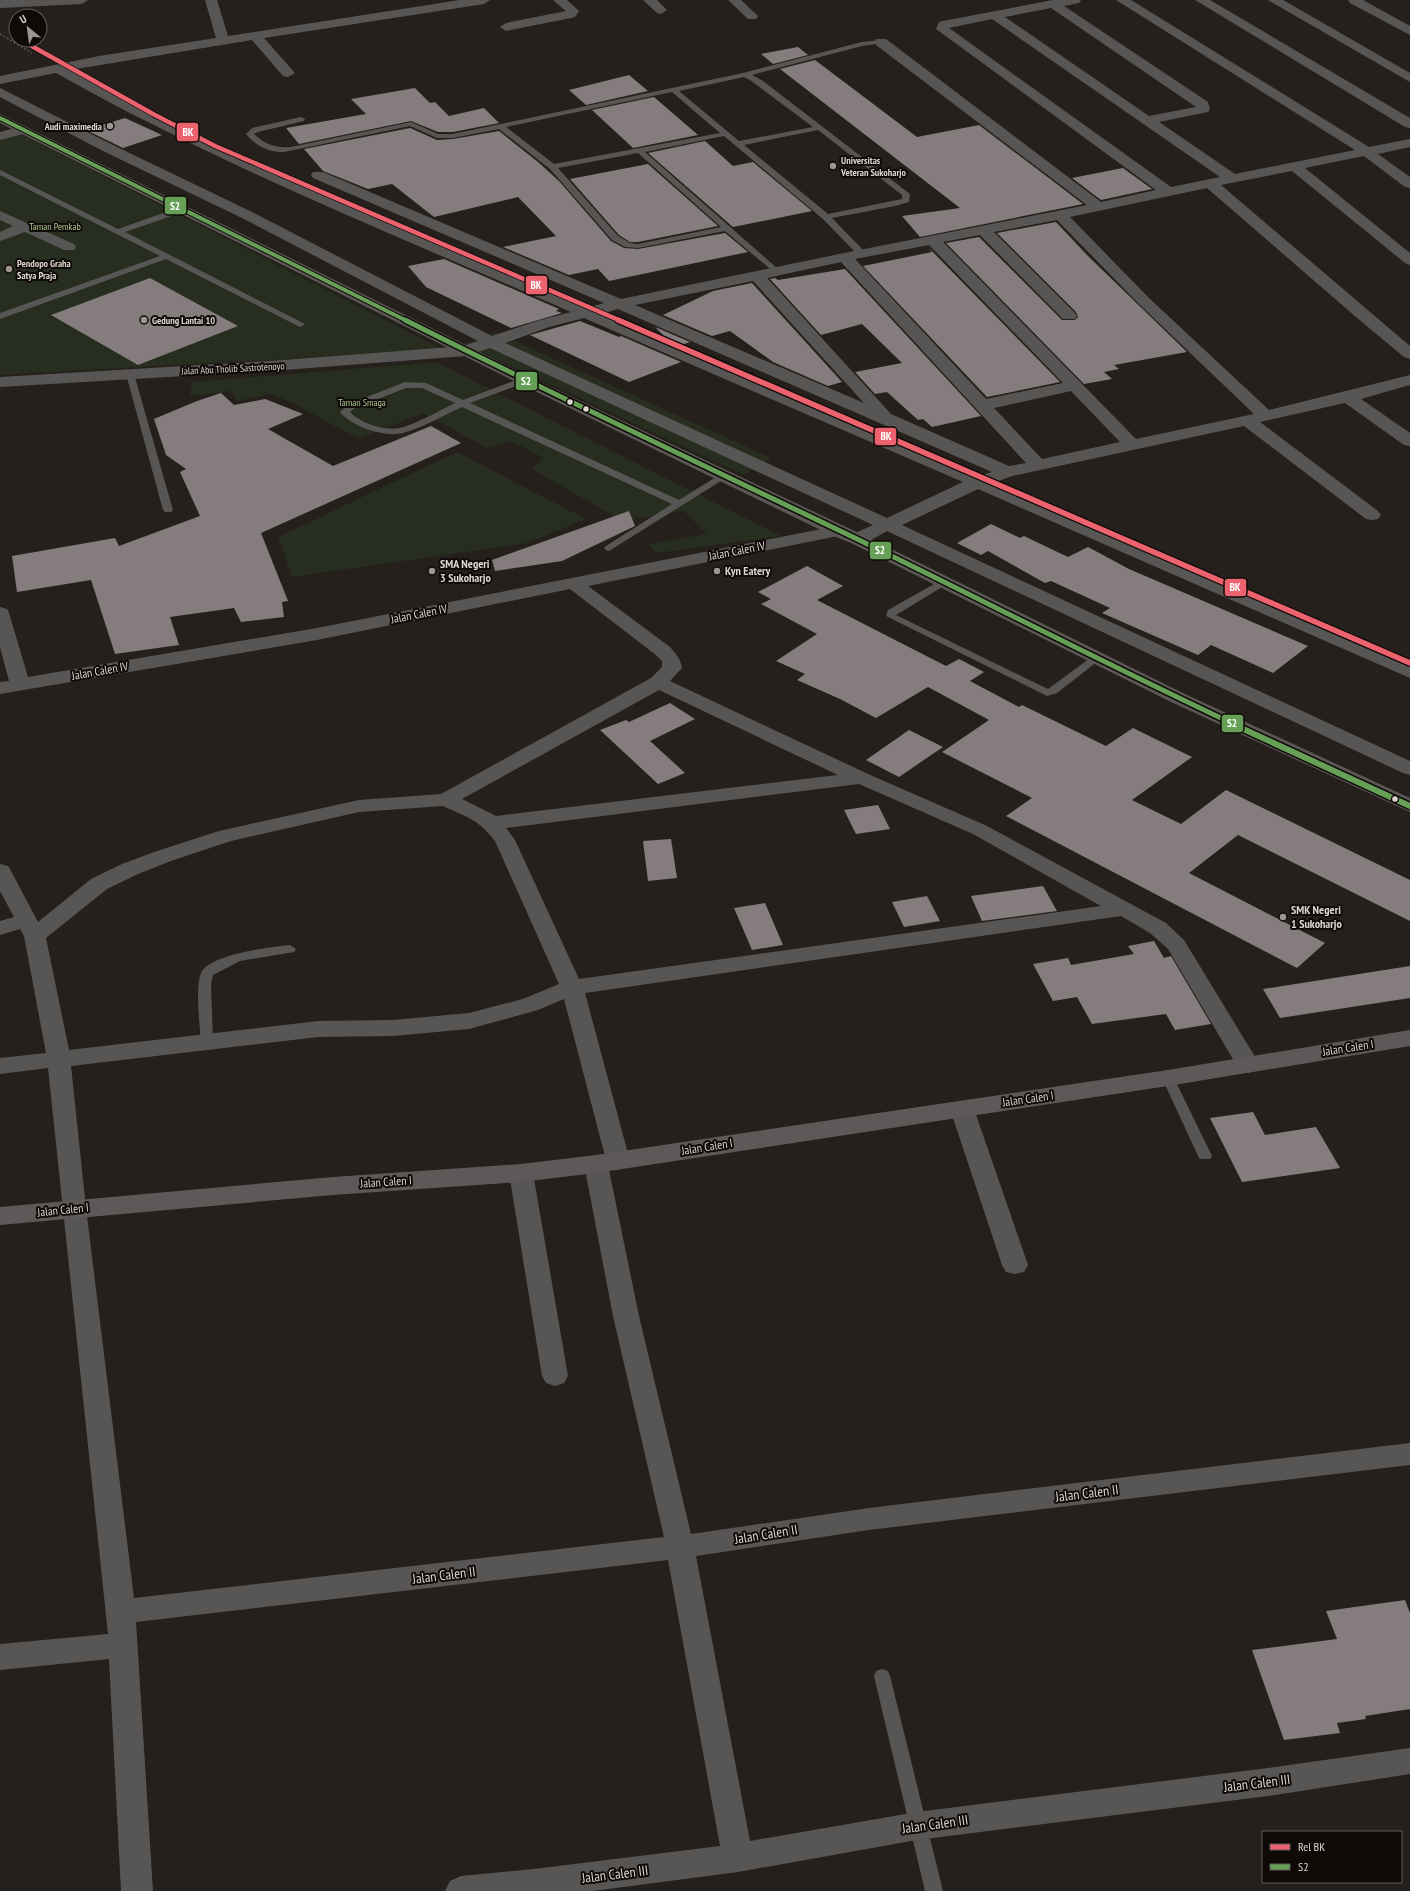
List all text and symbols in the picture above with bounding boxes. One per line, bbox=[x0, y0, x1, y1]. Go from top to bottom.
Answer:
north arrow bbox=[8, 8, 48, 48]
text: U bbox=[17, 12, 29, 27]
place label: Audi maximedia bbox=[44, 120, 102, 133]
marker: Audi maximedia bbox=[105, 121, 115, 131]
line badge: BK bbox=[176, 122, 199, 142]
text: BK bbox=[182, 125, 194, 139]
place label: Universitas Veteran Sukoharjo bbox=[840, 154, 907, 179]
marker: Universitas Veteran Sukoharjo bbox=[828, 161, 838, 171]
line badge: S2 bbox=[164, 196, 187, 215]
text: S2 bbox=[170, 199, 180, 213]
park label: Taman Pemkab bbox=[29, 220, 81, 233]
place label: Pendopo Graha Satya Praja bbox=[17, 257, 71, 282]
marker: Pendopo Graha Satya Praja bbox=[4, 264, 14, 274]
line badge: BK bbox=[525, 275, 548, 295]
text: BK bbox=[530, 278, 542, 292]
place label: Gedung Lantai 10 bbox=[152, 314, 215, 327]
marker: Gedung Lantai 10 bbox=[139, 315, 149, 325]
street label: Jalan Abu Tholib Sastrotenoyo bbox=[180, 359, 285, 378]
line badge: S2 bbox=[515, 371, 538, 391]
text: S2 bbox=[521, 374, 531, 388]
park label: Taman Smaga bbox=[338, 396, 386, 409]
unlabelled marker bbox=[565, 397, 575, 407]
unlabelled marker bbox=[581, 404, 591, 414]
line badge: BK bbox=[874, 427, 897, 446]
text: BK bbox=[880, 429, 892, 443]
street label: Jalan Calen IV bbox=[706, 538, 767, 564]
line badge: S2 bbox=[869, 541, 892, 560]
text: S2 bbox=[875, 543, 885, 557]
place label: SMA Negeri 3 Sukoharjo bbox=[440, 556, 492, 585]
place label: Kyn Eatery bbox=[725, 563, 771, 578]
marker: SMA Negeri 3 Sukoharjo bbox=[427, 566, 437, 576]
marker: Kyn Eatery bbox=[712, 566, 722, 576]
line badge: BK bbox=[1224, 578, 1247, 597]
text: BK bbox=[1229, 580, 1241, 594]
street label: Jalan Calen IV bbox=[388, 601, 449, 627]
street label: Jalan Calen IV bbox=[69, 658, 130, 683]
line badge: S2 bbox=[1221, 714, 1244, 733]
text: S2 bbox=[1227, 716, 1237, 730]
unlabelled marker bbox=[1390, 794, 1400, 804]
place label: SMK Negeri 1 Sukoharjo bbox=[1291, 902, 1343, 931]
marker: SMK Negeri 1 Sukoharjo bbox=[1278, 912, 1288, 922]
street label: Jalan Calen I bbox=[1320, 1036, 1375, 1059]
street label: Jalan Calen I bbox=[1000, 1087, 1055, 1110]
street label: Jalan Calen I bbox=[679, 1135, 734, 1158]
street label: Jalan Calen I bbox=[359, 1172, 412, 1191]
street label: Jalan Calen I bbox=[36, 1199, 89, 1220]
street label: Jalan Calen II bbox=[1053, 1480, 1120, 1506]
street label: Jalan Calen II bbox=[732, 1520, 799, 1548]
street label: Jalan Calen II bbox=[410, 1562, 477, 1588]
street label: Jalan Calen III bbox=[1222, 1770, 1291, 1796]
street label: Jalan Calen III bbox=[900, 1810, 969, 1838]
legend bbox=[1262, 1831, 1402, 1883]
text: Rel BK bbox=[1298, 1839, 1325, 1854]
text: S2 bbox=[1298, 1859, 1309, 1874]
street label: Jalan Calen III bbox=[580, 1861, 649, 1887]

